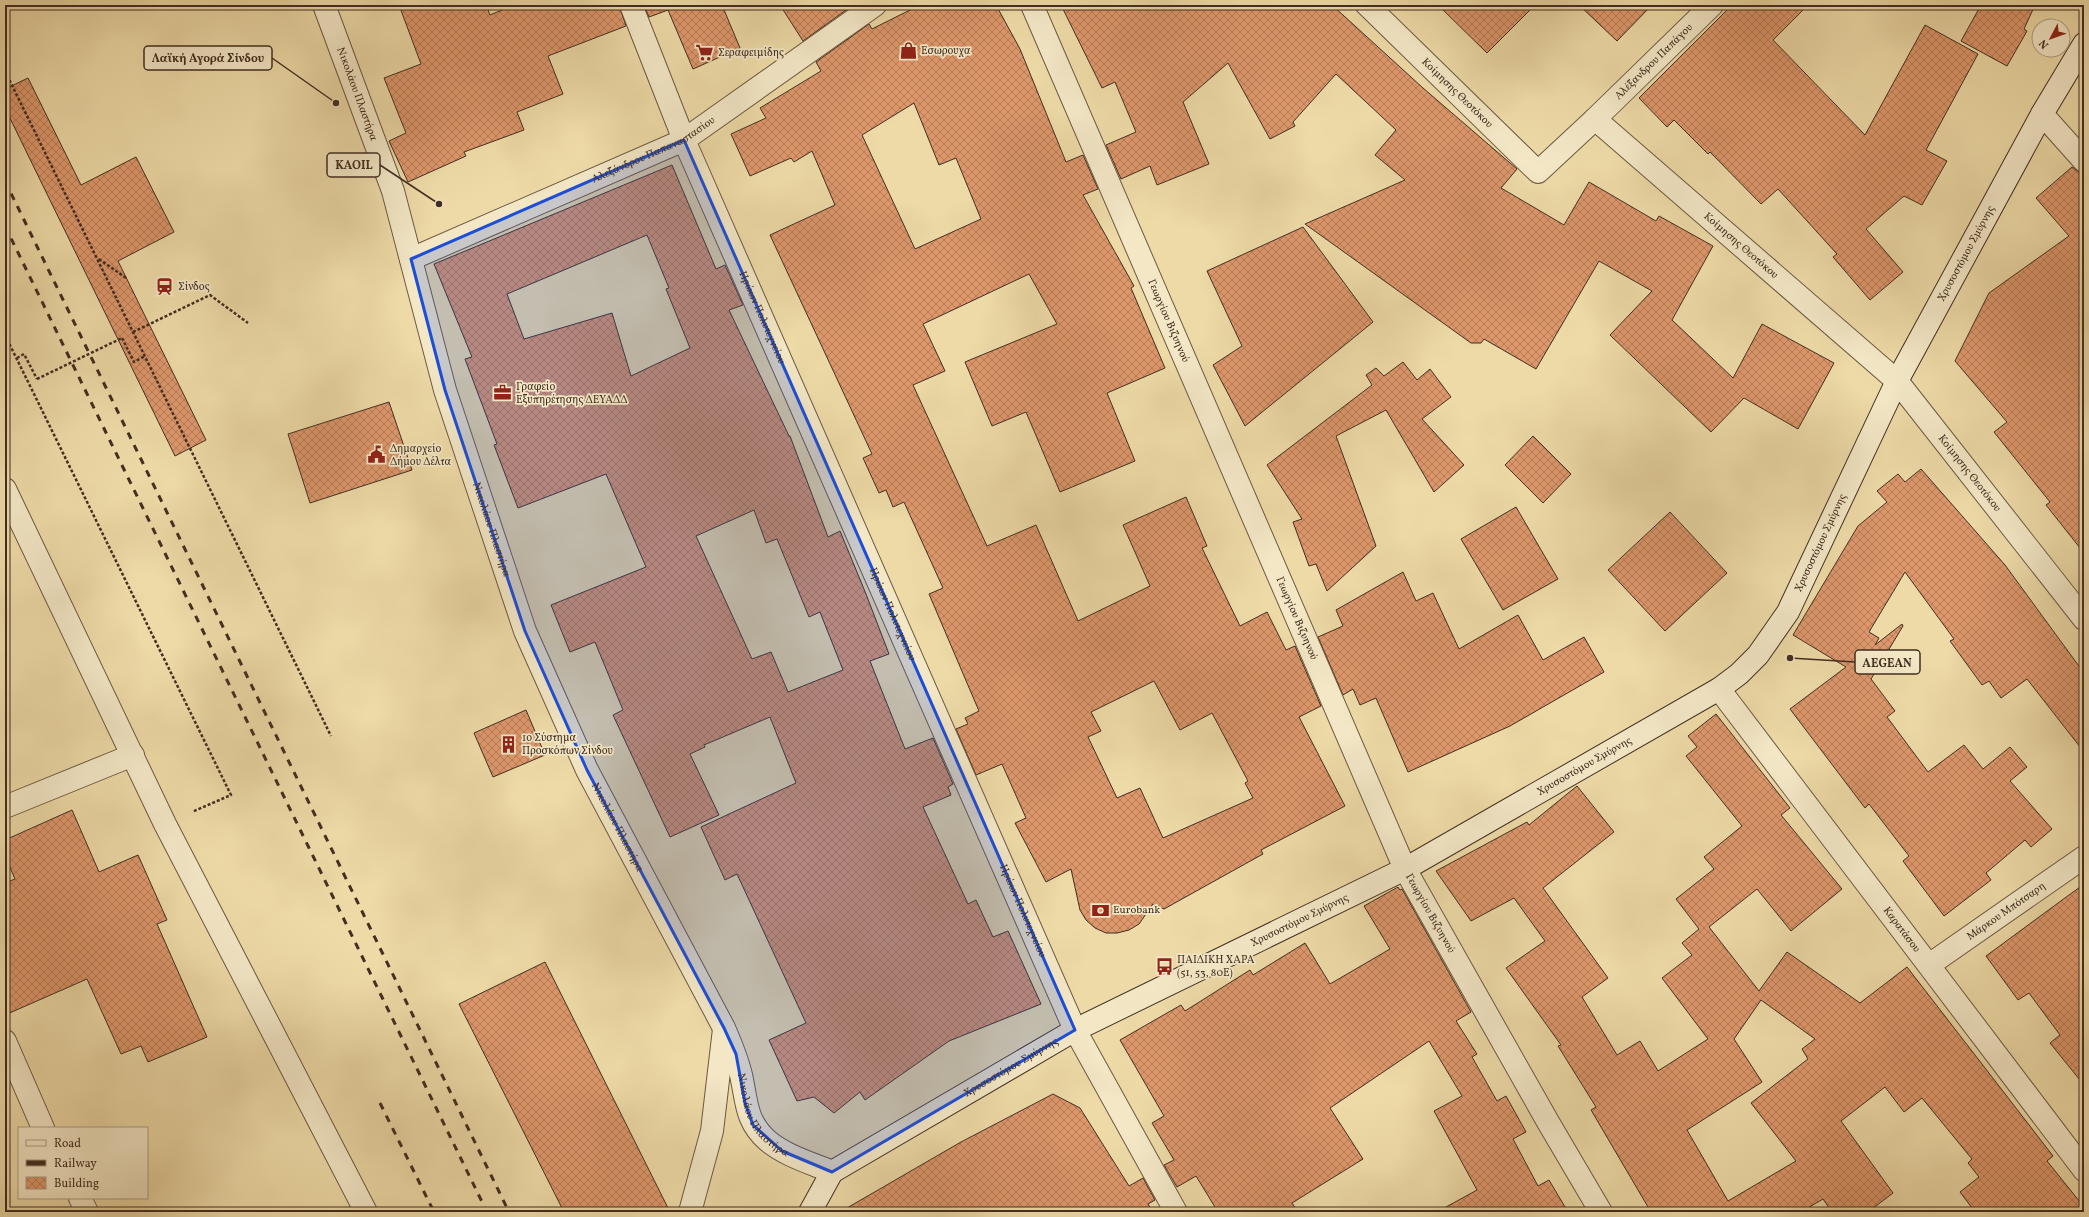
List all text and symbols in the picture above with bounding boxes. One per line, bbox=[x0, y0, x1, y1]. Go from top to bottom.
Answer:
north arrow bbox=[2031, 18, 2071, 58]
street label: Αλέξανδρου Παπάγου bbox=[1611, 20, 1696, 103]
text: N bbox=[2036, 36, 2053, 52]
shop icon: Εσωρουχα bbox=[898, 41, 918, 61]
supermarket icon: Σεραφειμίδης bbox=[695, 43, 715, 63]
place label: Εσωρουχα bbox=[921, 44, 971, 59]
street label: Νικολάου Πλαστήρα bbox=[333, 45, 381, 143]
callout: Λαϊκή Αγορά Σίνδου bbox=[144, 46, 272, 70]
place label: Σεραφειμίδης bbox=[718, 46, 784, 61]
text: Λαϊκή Αγορά Σίνδου bbox=[152, 51, 264, 67]
street label: Κοίμησης Θεοτόκου bbox=[1418, 55, 1496, 131]
street label: Αλεξάνδρου Παπαναστασίου bbox=[589, 113, 718, 187]
callout: KAOIL bbox=[327, 153, 380, 177]
text: KAOIL bbox=[335, 158, 374, 174]
street label: Χρυσοστόμου Σμύρνης bbox=[1934, 203, 1998, 304]
street label: Κοίμησης Θεοτόκου bbox=[1700, 209, 1781, 282]
street label: Ηρώων Πολυτεχνείου bbox=[735, 269, 789, 367]
station icon: Σίνδος bbox=[155, 277, 175, 297]
street label: Γεωργίου Βιζυηνού bbox=[1144, 277, 1193, 365]
place label: Σίνδος bbox=[178, 280, 210, 295]
place label: Γραφείο Εξυπηρέτησης ΔΕΥΑΔΔ bbox=[516, 380, 628, 408]
office icon: Γραφείο Εξυπηρέτησης ΔΕΥΑΔΔ bbox=[493, 383, 513, 403]
street label: Κοίμησης Θεοτόκου bbox=[1934, 432, 2005, 515]
place label: Δημαρχείο Δήμου Δέλτα bbox=[390, 442, 451, 470]
public building icon: Δημαρχείο Δήμου Δέλτα bbox=[367, 445, 387, 465]
street label: Νικολάου Πλαστήρα bbox=[469, 480, 514, 579]
street label: Χρυσοστόμου Σμύρνης bbox=[1791, 491, 1850, 594]
street label: Ηρώων Πολυτεχνείου bbox=[865, 565, 919, 663]
street label: Γεωργίου Βιζυηνού bbox=[1272, 574, 1321, 662]
callout: AEGEAN bbox=[1855, 650, 1920, 674]
text: AEGEAN bbox=[1862, 656, 1912, 672]
place label: 1ο Σύστημα Προσκόπων Σίνδου bbox=[522, 731, 613, 759]
street label: Χρυσοστόμου Σμύρνης bbox=[1534, 733, 1635, 799]
building icon: 1ο Σύστημα Προσκόπων Σίνδου bbox=[499, 734, 519, 754]
street label: Νικολάου Πλαστήρα bbox=[588, 780, 647, 875]
street label: Ηρώων Πολυτεχνείου bbox=[996, 862, 1050, 960]
street label: Γεωργίου Βιζυηνού bbox=[1402, 871, 1459, 956]
street label: Μάρκου Μπότσαρη bbox=[1964, 879, 2048, 944]
street label: Χρυσοστόμου Σμύρνης bbox=[1248, 890, 1351, 951]
bank icon: Eurobank bbox=[1090, 900, 1110, 920]
place label: Eurobank bbox=[1113, 903, 1160, 918]
street label: Καρατάσου bbox=[1879, 904, 1924, 956]
place label: ΠΑΙΔΙΚΗ ΧΑΡΑ (51, 53, 80Ε) bbox=[1177, 953, 1255, 981]
bus stop icon: ΠΑΙΔΙΚΗ ΧΑΡΑ (51, 53, 80Ε) bbox=[1154, 956, 1174, 976]
street label: Χρυσοστόμου Σμύρνης bbox=[961, 1034, 1061, 1101]
street label: Νικολάου Πλαστήρα bbox=[733, 1072, 792, 1161]
legend bbox=[18, 1127, 148, 1199]
text: Road bbox=[54, 1136, 81, 1152]
text: Railway bbox=[54, 1156, 97, 1172]
text: Building bbox=[54, 1176, 99, 1192]

